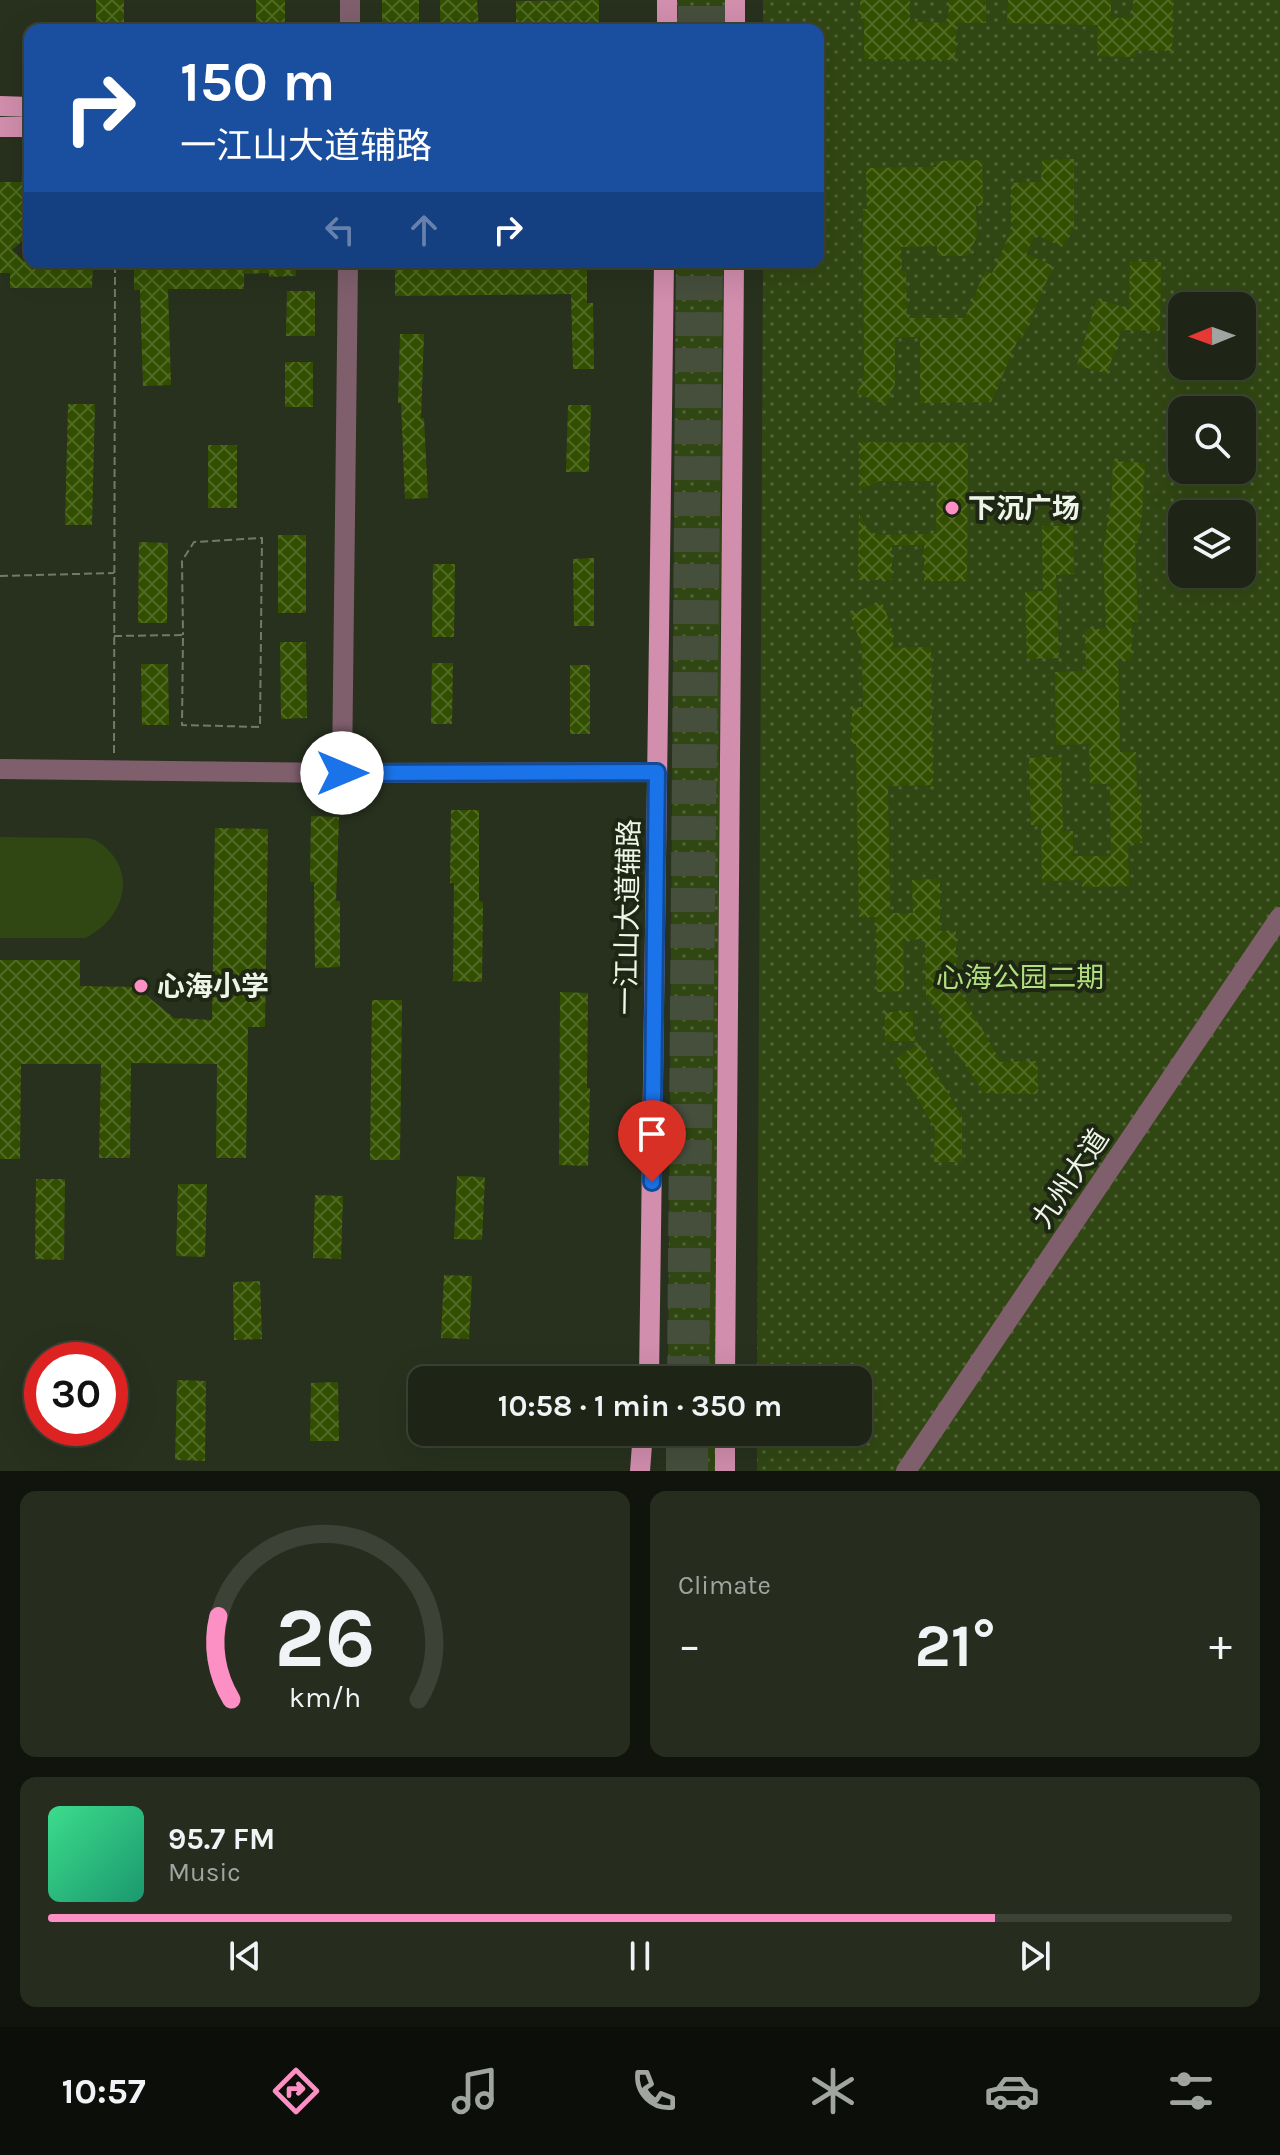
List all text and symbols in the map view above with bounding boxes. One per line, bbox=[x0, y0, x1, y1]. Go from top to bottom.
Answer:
text: 150 m bbox=[180, 49, 335, 114]
icon: right bbox=[48, 56, 152, 160]
text: 一江山大道辅路 bbox=[180, 125, 432, 167]
icon: left bbox=[318, 208, 362, 252]
icon: ahead bbox=[402, 208, 446, 252]
icon: right bbox=[486, 208, 530, 252]
north arrow bbox=[1168, 292, 1256, 380]
map controls bbox=[1168, 292, 1256, 588]
button: search bbox=[1168, 396, 1256, 484]
place label: 下沉广场 bbox=[968, 492, 1080, 525]
marker: 下沉广场 bbox=[943, 499, 961, 517]
button: layers bbox=[1168, 500, 1256, 588]
position arrow bbox=[300, 731, 384, 815]
street label: 一江山大道辅路 bbox=[609, 819, 646, 1015]
park label: 心海公园二期 bbox=[936, 961, 1104, 994]
place label: 心海小学 bbox=[157, 970, 269, 1003]
marker: 心海小学 bbox=[132, 977, 150, 995]
pin bbox=[618, 1100, 686, 1182]
icon: arrive bbox=[630, 1112, 674, 1156]
street label: 九州大道 bbox=[1025, 1123, 1115, 1234]
speed limit sign: 30 bbox=[24, 1342, 128, 1446]
text: 10:58 · 1 min · 350 m bbox=[498, 1388, 782, 1424]
text: Climate bbox=[678, 1570, 771, 1601]
text: 26 bbox=[275, 1590, 375, 1687]
text: 21° bbox=[915, 1611, 996, 1681]
text: − bbox=[678, 1620, 701, 1671]
text: + bbox=[1209, 1620, 1232, 1671]
text: km/h bbox=[289, 1681, 361, 1714]
text: 95.7 FM bbox=[168, 1821, 275, 1857]
text: Music bbox=[168, 1857, 241, 1888]
icon: previous bbox=[223, 1934, 267, 1978]
icon: pause bbox=[618, 1934, 662, 1978]
icon: next bbox=[1013, 1934, 1057, 1978]
icon: directions bbox=[268, 2063, 324, 2119]
icon: music bbox=[447, 2063, 503, 2119]
icon: phone bbox=[626, 2063, 682, 2119]
icon: climate bbox=[805, 2063, 861, 2119]
icon: car bbox=[984, 2063, 1040, 2119]
icon: filters bbox=[1163, 2063, 1219, 2119]
text: 10:57 bbox=[61, 2070, 146, 2112]

